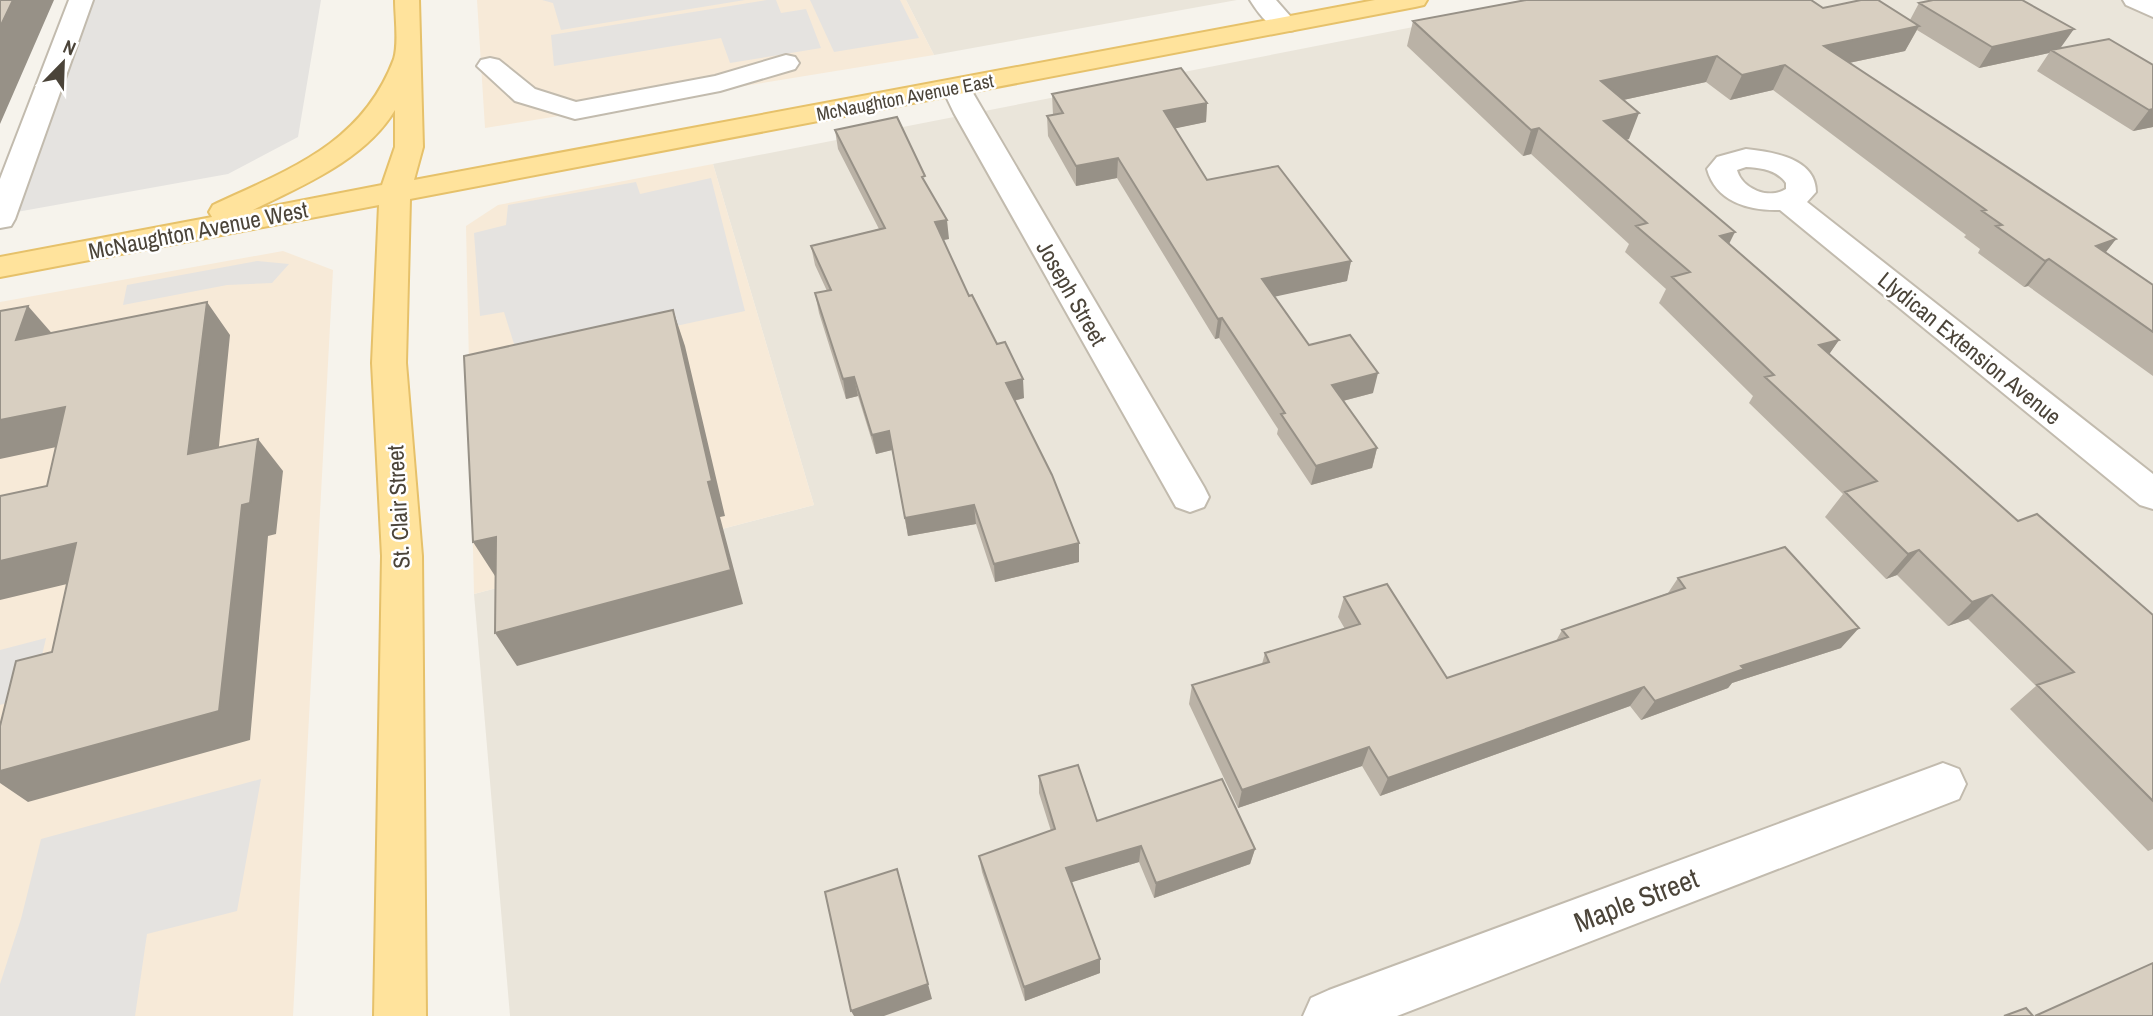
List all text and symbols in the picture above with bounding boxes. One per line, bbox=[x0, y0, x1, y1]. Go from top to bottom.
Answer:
north arrow bbox=[28, 28, 98, 98]
text: N bbox=[59, 33, 80, 62]
street label: McNaughton Avenue East bbox=[814, 67, 996, 127]
street label: McNaughton Avenue West bbox=[86, 194, 310, 266]
street label: Joseph Street bbox=[1029, 235, 1115, 351]
street label: Llydican Extension Avenue bbox=[1872, 264, 2068, 432]
street label: St. Clair Street bbox=[379, 444, 417, 570]
street label: Maple Street bbox=[1568, 859, 1704, 941]

